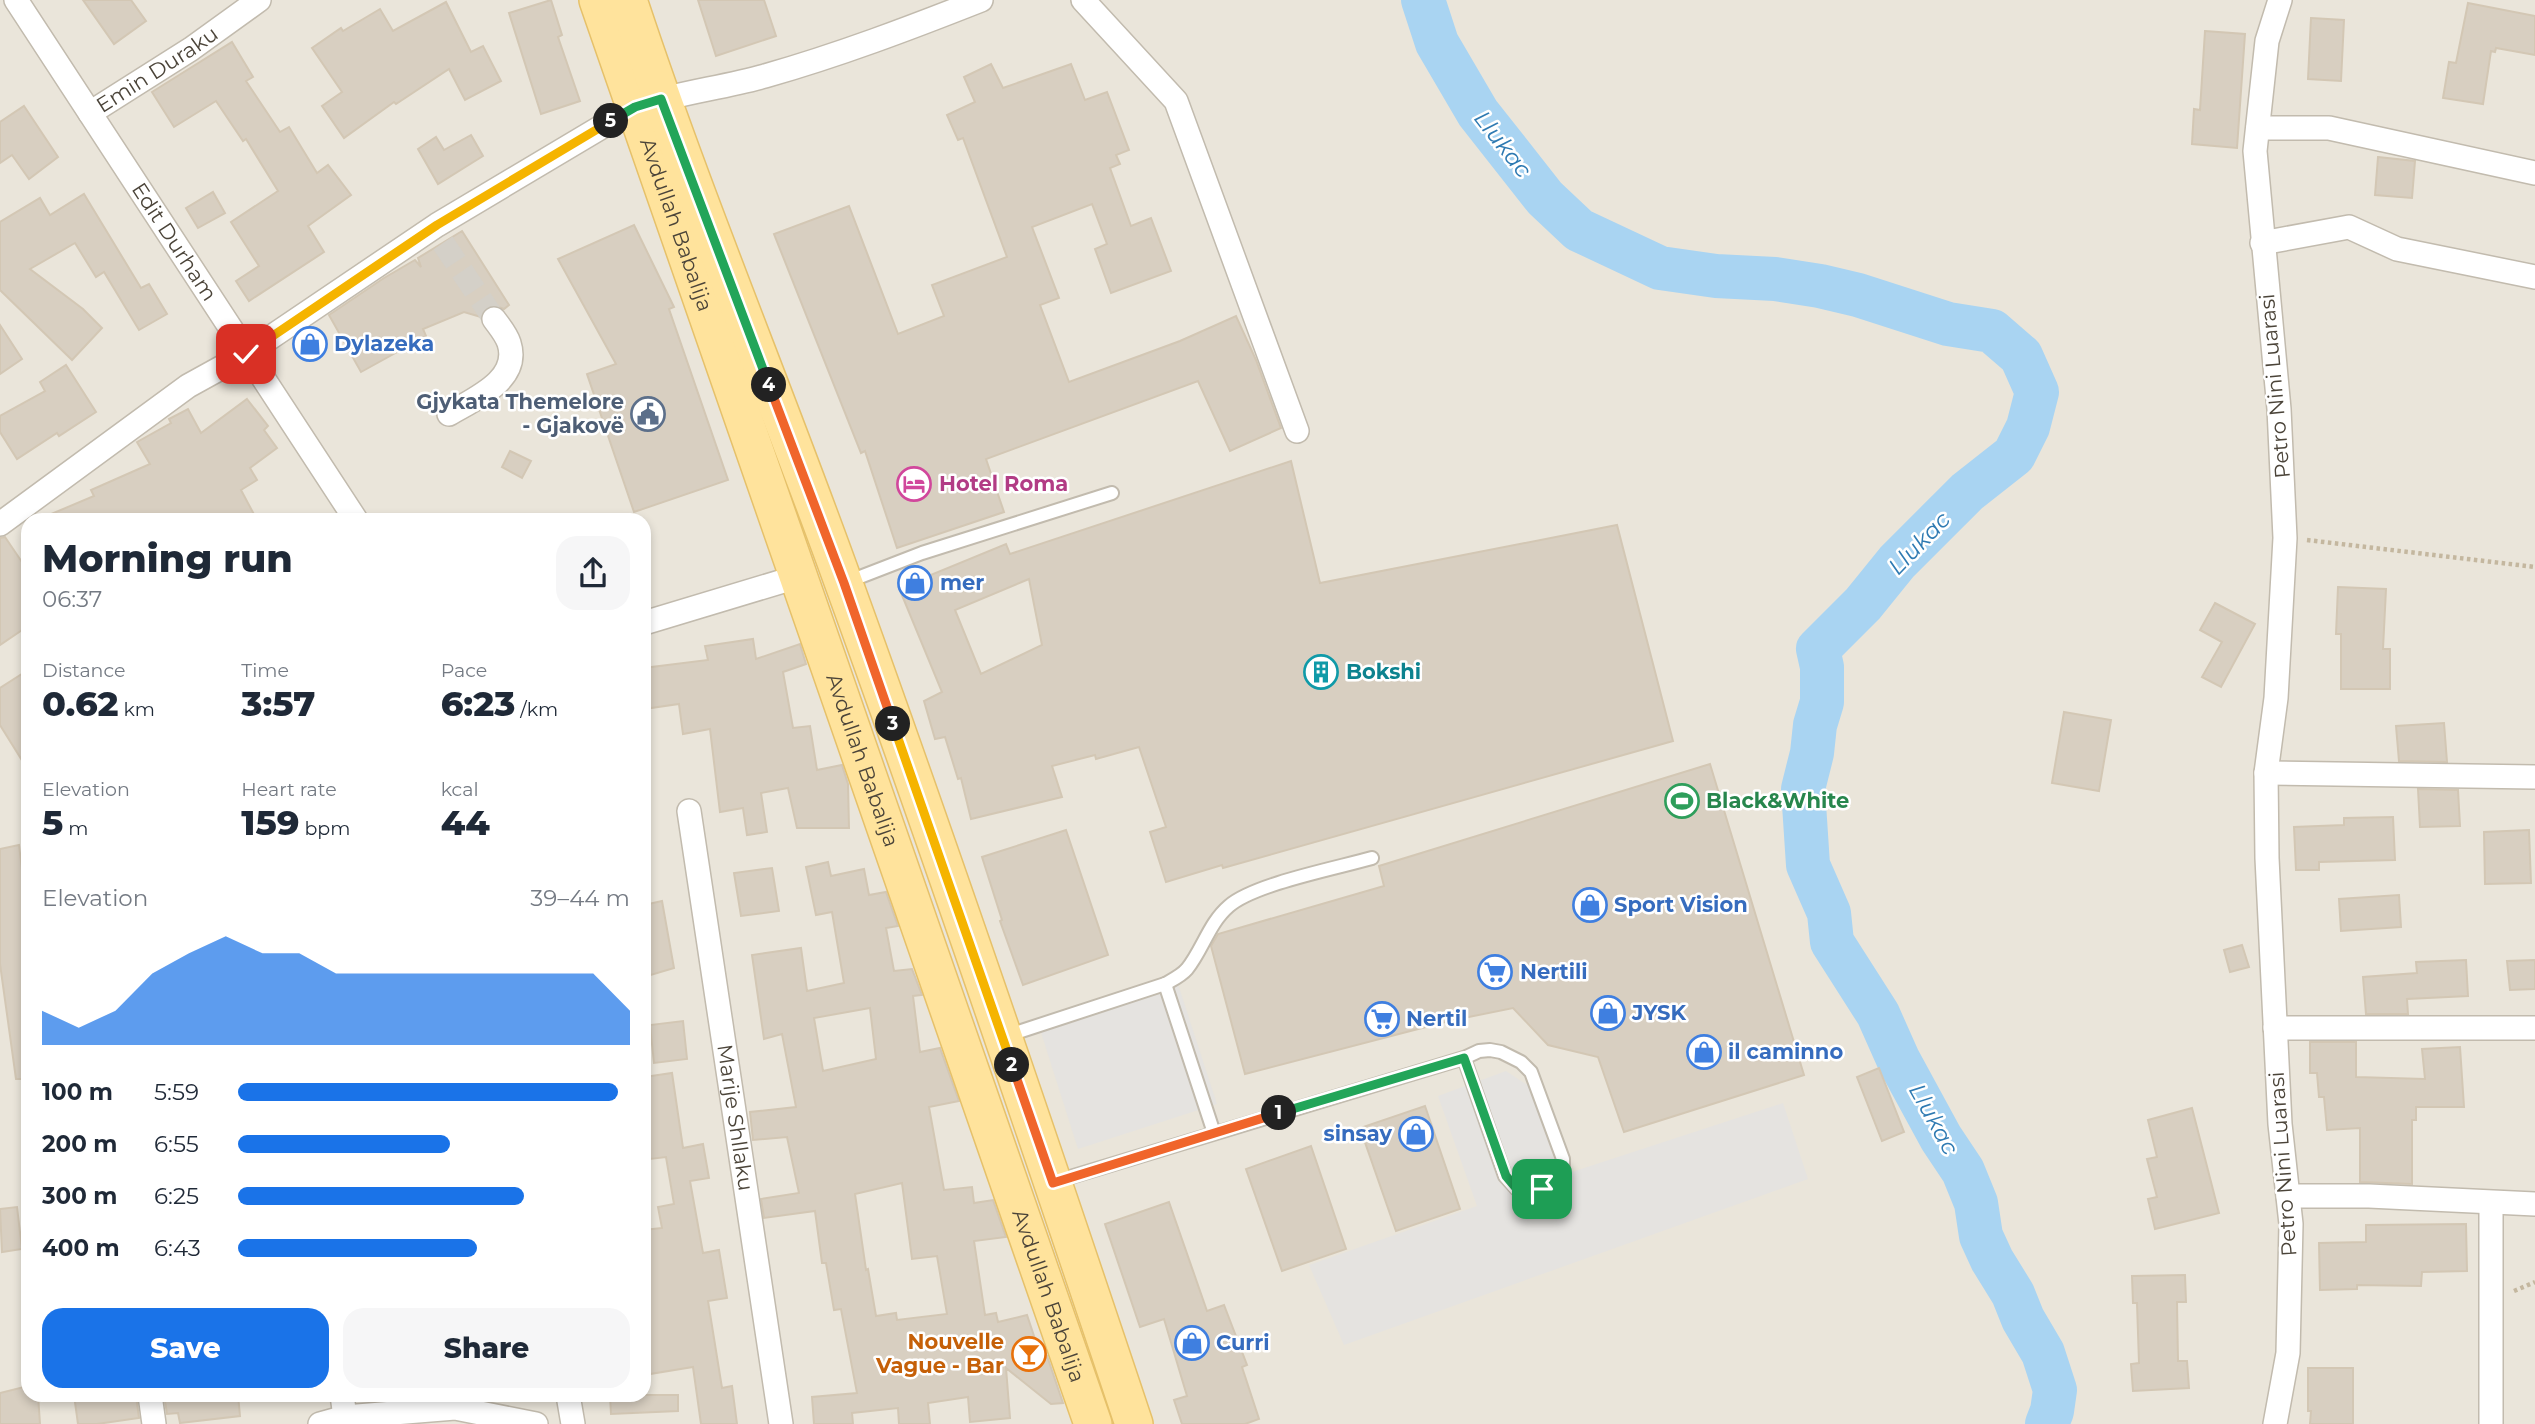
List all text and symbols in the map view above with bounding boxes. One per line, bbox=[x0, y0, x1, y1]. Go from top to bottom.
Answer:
street label: Emin Duraku bbox=[92, 21, 223, 118]
pin: 5 bbox=[594, 104, 628, 138]
water label: Llukac bbox=[1468, 105, 1538, 183]
text: 5 bbox=[605, 109, 616, 132]
street label: Avdullah Babalija bbox=[635, 135, 718, 315]
street label: Edit Durham bbox=[127, 178, 222, 305]
street label: Petro Nini Luarasi bbox=[2254, 293, 2295, 480]
pin bbox=[216, 324, 276, 384]
shop icon: Dylazeka bbox=[291, 325, 329, 363]
place label: Dylazeka bbox=[334, 331, 434, 356]
icon: check bbox=[227, 335, 265, 373]
pin: 4 bbox=[752, 368, 786, 402]
text: 4 bbox=[762, 373, 775, 396]
place label: Gjykata Themelore - Gjakovë bbox=[416, 389, 624, 438]
public building icon: Gjykata Themelore - Gjakovë bbox=[629, 395, 667, 433]
hotel icon: Hotel Roma bbox=[895, 465, 933, 503]
place label: Hotel Roma bbox=[939, 471, 1068, 496]
water label: Llukac bbox=[1882, 506, 1956, 580]
text: Morning run bbox=[42, 535, 293, 582]
button: share bbox=[556, 536, 630, 610]
shop icon: mer bbox=[896, 564, 934, 602]
place label: mer bbox=[940, 570, 984, 595]
text: 06:37 bbox=[42, 585, 102, 613]
building icon: Bokshi bbox=[1302, 653, 1340, 691]
text: Distance bbox=[42, 659, 125, 682]
text: Time bbox=[241, 659, 289, 682]
text: Pace bbox=[441, 659, 487, 682]
place label: Bokshi bbox=[1346, 659, 1421, 684]
street label: Avdullah Babalija bbox=[821, 670, 904, 850]
text: 0.62 bbox=[42, 682, 119, 725]
text: 3:57 bbox=[241, 682, 315, 725]
text: 6:23 bbox=[441, 682, 515, 725]
text: km bbox=[119, 698, 155, 721]
text: /km bbox=[515, 698, 558, 721]
pin: 3 bbox=[876, 706, 910, 742]
text: 3 bbox=[887, 712, 898, 735]
text: Elevation bbox=[42, 778, 130, 801]
text: Heart rate bbox=[241, 778, 337, 801]
text: kcal bbox=[441, 778, 479, 801]
sports icon: Black&White bbox=[1663, 782, 1701, 820]
place label: Black&White bbox=[1706, 788, 1849, 813]
text: 5 bbox=[42, 801, 63, 844]
text: 159 bbox=[241, 801, 299, 844]
text: 44 bbox=[441, 801, 490, 844]
text: m bbox=[63, 817, 88, 840]
text: bpm bbox=[299, 817, 350, 840]
text: Elevation bbox=[42, 884, 148, 912]
text: 39–44 m bbox=[530, 884, 630, 912]
shop icon: Sport Vision bbox=[1571, 886, 1609, 924]
place label: Sport Vision bbox=[1614, 892, 1748, 917]
supermarket icon: Nertili bbox=[1476, 953, 1514, 991]
place label: Nertili bbox=[1520, 959, 1588, 984]
shop icon: JYSK bbox=[1589, 994, 1627, 1032]
supermarket icon: Nertil bbox=[1363, 1000, 1401, 1038]
place label: JYSK bbox=[1631, 1000, 1686, 1025]
place label: Nertil bbox=[1406, 1006, 1467, 1031]
shop icon: il caminno bbox=[1685, 1033, 1723, 1071]
place label: il caminno bbox=[1728, 1039, 1843, 1064]
street label: Marije Shllaku bbox=[712, 1043, 759, 1192]
pin: 2 bbox=[995, 1048, 1030, 1082]
text: 2 bbox=[1006, 1053, 1017, 1076]
street label: Petro Nini Luarasi bbox=[2264, 1071, 2301, 1257]
text: 100 m bbox=[42, 1078, 113, 1106]
text: 5:59 bbox=[154, 1078, 199, 1106]
water label: Llukac bbox=[1903, 1079, 1965, 1159]
pin: 1 bbox=[1262, 1096, 1296, 1130]
text: 1 bbox=[1275, 1101, 1282, 1124]
shop icon: sinsay bbox=[1397, 1115, 1435, 1153]
place label: sinsay bbox=[1324, 1121, 1392, 1146]
text: 200 m bbox=[42, 1130, 117, 1158]
text: 6:55 bbox=[154, 1130, 199, 1158]
pin bbox=[1512, 1159, 1572, 1219]
icon: arrive bbox=[1523, 1170, 1561, 1208]
text: 300 m bbox=[42, 1182, 118, 1210]
text: 6:25 bbox=[154, 1182, 199, 1210]
street label: Avdullah Babalija bbox=[1007, 1206, 1091, 1386]
text: 400 m bbox=[42, 1234, 120, 1262]
text: 6:43 bbox=[154, 1234, 201, 1262]
button: Save bbox=[42, 1308, 329, 1388]
button: Share bbox=[343, 1308, 630, 1388]
shop icon: Curri bbox=[1173, 1324, 1211, 1362]
place label: Nouvelle Vague - Bar bbox=[875, 1329, 1004, 1378]
place label: Curri bbox=[1216, 1330, 1270, 1355]
bar icon: Nouvelle Vague - Bar bbox=[1010, 1335, 1048, 1373]

